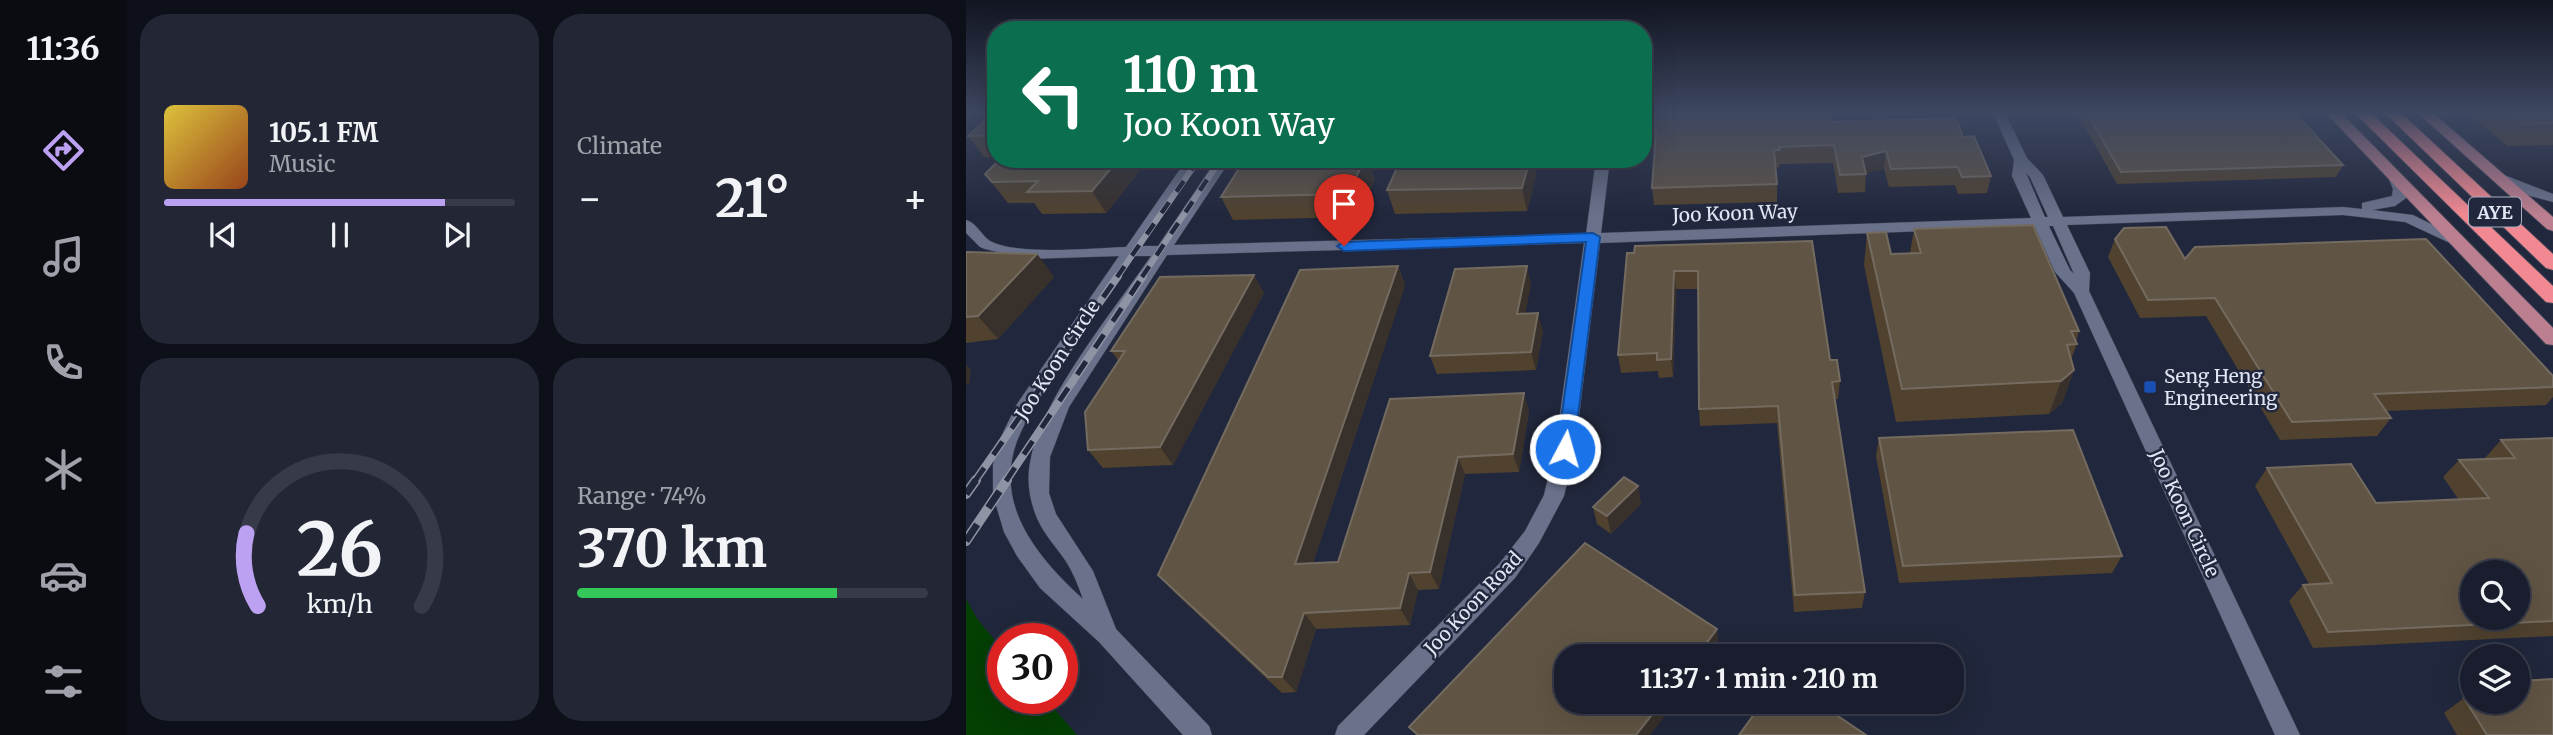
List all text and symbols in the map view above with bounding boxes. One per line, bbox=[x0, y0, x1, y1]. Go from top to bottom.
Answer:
text: 11:36 bbox=[26, 29, 100, 69]
text: 110 m bbox=[1123, 44, 1258, 105]
icon: left bbox=[1008, 49, 1099, 140]
text: Joo Koon Way bbox=[1123, 105, 1335, 145]
text: 105.1 FM bbox=[269, 116, 379, 149]
icon: directions bbox=[39, 126, 88, 175]
text: Climate bbox=[577, 131, 662, 160]
text: Music bbox=[269, 149, 336, 178]
text: 21° bbox=[715, 166, 790, 231]
pin bbox=[1314, 174, 1374, 246]
text: − bbox=[577, 175, 602, 222]
text: + bbox=[903, 175, 928, 222]
icon: arrive bbox=[1325, 185, 1363, 223]
road number: AYE bbox=[2469, 197, 2521, 226]
street label: Joo Koon Way bbox=[1671, 199, 1798, 227]
icon: previous bbox=[204, 216, 242, 254]
icon: pause bbox=[321, 216, 359, 254]
icon: next bbox=[438, 216, 476, 254]
icon: music bbox=[39, 232, 88, 281]
street label: Joo Koon Circle bbox=[1009, 295, 1105, 425]
icon: phone bbox=[39, 338, 88, 387]
place label: Seng Heng Engineering bbox=[2164, 364, 2278, 410]
marker: Seng Heng Engineering bbox=[2142, 379, 2158, 395]
position arrow bbox=[1528, 412, 1602, 486]
street label: Joo Koon Circle bbox=[2144, 444, 2225, 581]
icon: climate bbox=[39, 445, 88, 494]
text: Range · 74% bbox=[577, 481, 707, 510]
text: 26 bbox=[296, 504, 383, 596]
text: 370 km bbox=[577, 516, 767, 581]
street label: Joo Koon Road bbox=[1418, 546, 1527, 660]
icon: car bbox=[39, 551, 88, 600]
map controls bbox=[2460, 560, 2530, 714]
button: search bbox=[2460, 560, 2530, 630]
text: km/h bbox=[306, 587, 373, 619]
speed limit sign: 30 bbox=[987, 623, 1078, 714]
button: layers bbox=[2460, 644, 2530, 714]
icon: filters bbox=[39, 657, 88, 706]
text: 11:37 · 1 min · 210 m bbox=[1640, 662, 1878, 695]

